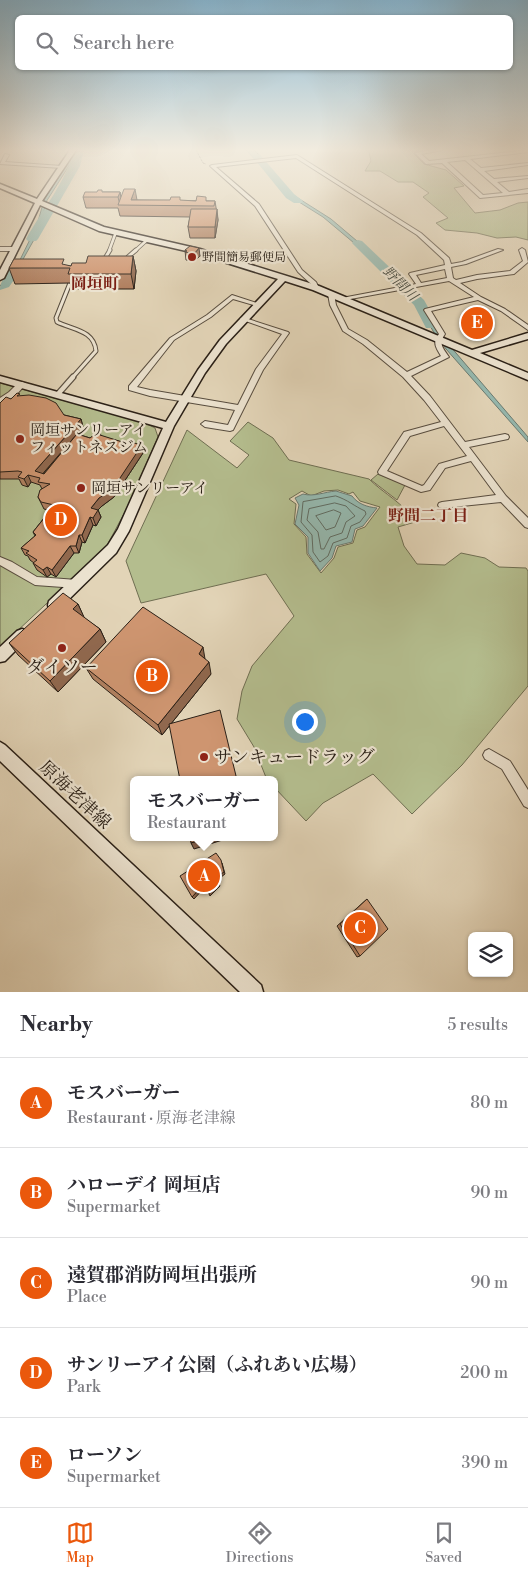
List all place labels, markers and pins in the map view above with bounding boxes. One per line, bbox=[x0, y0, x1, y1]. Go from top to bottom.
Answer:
place label: 野間簡易郵便局 bbox=[202, 250, 286, 265]
marker: 野間簡易郵便局 bbox=[186, 251, 198, 263]
pin: E bbox=[461, 304, 493, 342]
place label: 岡垣サンリーアイ フィットネスジム bbox=[30, 421, 148, 457]
marker: 岡垣サンリーアイ フィットネスジム bbox=[14, 433, 26, 445]
place label: 岡垣サンリーアイ bbox=[91, 479, 208, 498]
marker: 岡垣サンリーアイ bbox=[75, 482, 87, 494]
pin: D bbox=[45, 501, 77, 539]
marker: ダイソー bbox=[56, 642, 68, 654]
place label: ダイソー bbox=[26, 656, 98, 679]
pin: B bbox=[136, 657, 168, 695]
place label: サンキュードラッグ bbox=[214, 746, 375, 769]
marker: サンキュードラッグ bbox=[198, 751, 210, 763]
pin: A bbox=[188, 857, 220, 895]
pin: C bbox=[344, 909, 376, 947]

